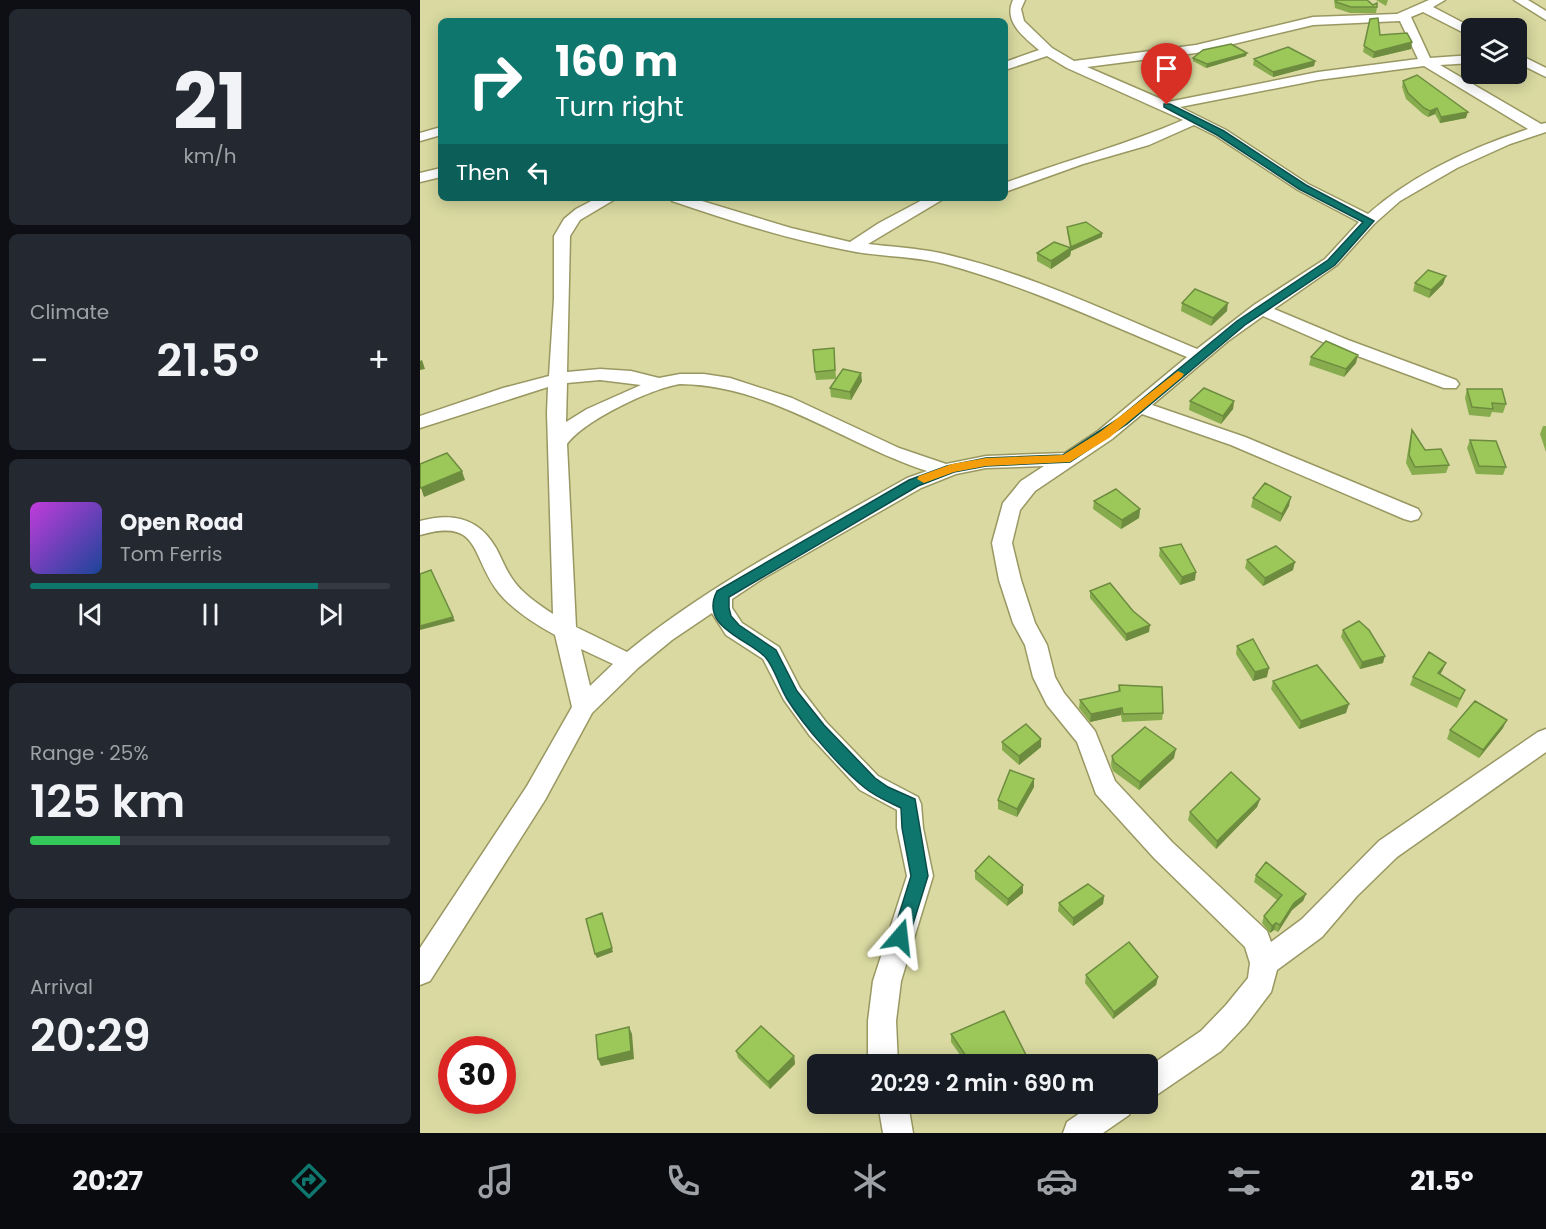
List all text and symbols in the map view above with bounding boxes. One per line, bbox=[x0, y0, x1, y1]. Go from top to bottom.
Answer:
map controls bbox=[1461, 18, 1527, 84]
button: layers bbox=[1461, 18, 1527, 84]
text: 160 m bbox=[555, 32, 678, 91]
icon: right bbox=[456, 42, 534, 120]
pin bbox=[1141, 43, 1192, 105]
text: 21 bbox=[173, 47, 247, 156]
icon: arrive bbox=[1150, 52, 1183, 85]
text: Turn right bbox=[555, 88, 684, 125]
text: km/h bbox=[183, 142, 237, 170]
icon: left bbox=[522, 156, 555, 189]
text: Then bbox=[456, 157, 510, 188]
text: Climate bbox=[30, 298, 109, 326]
text: 21.5° bbox=[156, 329, 259, 392]
text: − bbox=[30, 337, 48, 384]
text: + bbox=[367, 337, 390, 384]
text: Open Road bbox=[120, 507, 244, 538]
text: Tom Ferris bbox=[120, 540, 222, 568]
icon: previous bbox=[74, 598, 107, 631]
icon: pause bbox=[194, 598, 227, 631]
icon: next bbox=[314, 598, 347, 631]
text: Range · 25% bbox=[30, 739, 149, 767]
text: 125 km bbox=[30, 770, 185, 833]
position arrow bbox=[868, 905, 932, 969]
text: Arrival bbox=[30, 973, 93, 1001]
text: 20:29 bbox=[30, 1004, 151, 1067]
speed limit sign: 30 bbox=[438, 1036, 516, 1114]
text: 20:29 · 2 min · 690 m bbox=[871, 1068, 1094, 1099]
icon: directions bbox=[288, 1160, 330, 1202]
icon: music bbox=[475, 1160, 517, 1202]
icon: phone bbox=[662, 1160, 704, 1202]
icon: climate bbox=[849, 1160, 891, 1202]
icon: car bbox=[1036, 1160, 1078, 1202]
icon: filters bbox=[1223, 1160, 1265, 1202]
text: 20:27 bbox=[73, 1162, 143, 1199]
text: 21.5° bbox=[1410, 1162, 1473, 1199]

